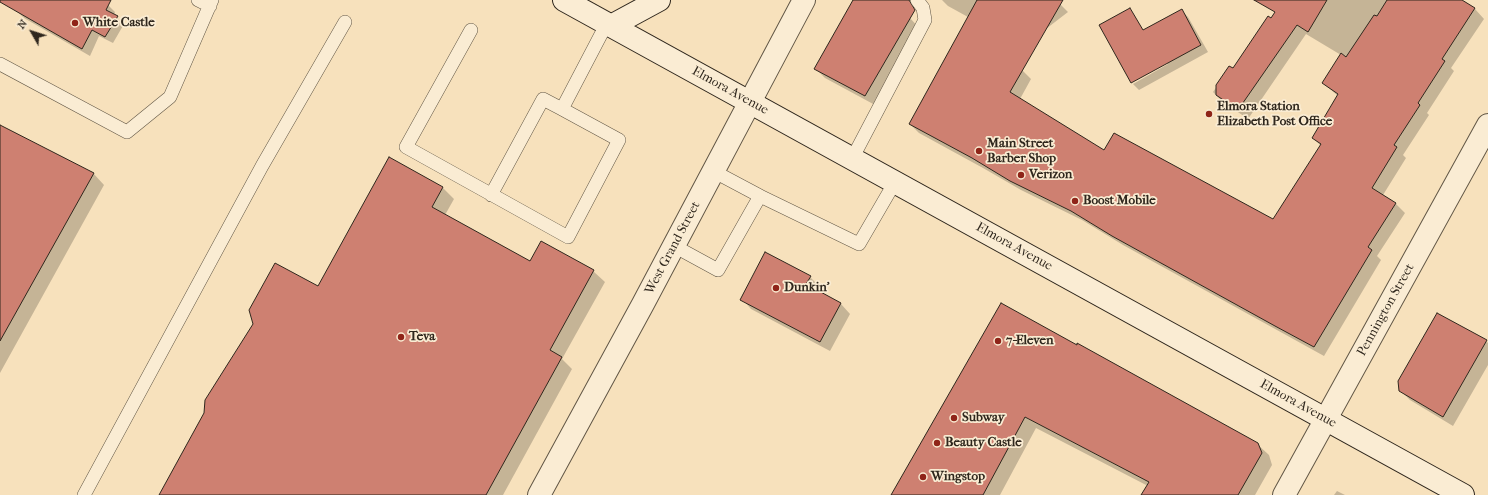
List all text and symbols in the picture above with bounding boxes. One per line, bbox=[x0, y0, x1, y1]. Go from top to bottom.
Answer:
north arrow bbox=[12, 12, 52, 52]
place label: White Castle bbox=[83, 15, 155, 31]
text: N bbox=[15, 17, 30, 31]
marker: White Castle bbox=[70, 18, 80, 28]
street label: Elmora Avenue bbox=[689, 64, 771, 118]
place label: Elmora Station Elizabeth Post Office bbox=[1217, 99, 1332, 130]
marker: Elmora Station Elizabeth Post Office bbox=[1204, 109, 1214, 119]
place label: Main Street Barber Shop bbox=[987, 136, 1056, 167]
marker: Main Street Barber Shop bbox=[974, 146, 984, 156]
place label: Verizon bbox=[1029, 167, 1072, 183]
marker: Verizon bbox=[1016, 170, 1026, 180]
place label: Boost Mobile bbox=[1083, 193, 1156, 209]
marker: Boost Mobile bbox=[1070, 196, 1080, 206]
street label: West Grand Street bbox=[642, 199, 704, 297]
street label: Elmora Avenue bbox=[973, 220, 1055, 274]
street label: Pennington Street bbox=[1354, 261, 1418, 359]
place label: Dunkin' bbox=[784, 280, 830, 296]
marker: Dunkin' bbox=[771, 283, 781, 293]
place label: Teva bbox=[409, 329, 435, 345]
marker: Teva bbox=[396, 332, 406, 342]
place label: 7-Eleven bbox=[1006, 333, 1054, 349]
marker: 7-Eleven bbox=[993, 336, 1003, 346]
street label: Elmora Avenue bbox=[1257, 377, 1339, 431]
place label: Subway bbox=[962, 410, 1005, 426]
marker: Subway bbox=[949, 413, 959, 423]
place label: Beauty Castle bbox=[945, 435, 1022, 451]
marker: Beauty Castle bbox=[932, 438, 942, 448]
place label: Wingstop bbox=[931, 469, 985, 485]
marker: Wingstop bbox=[918, 472, 928, 482]

